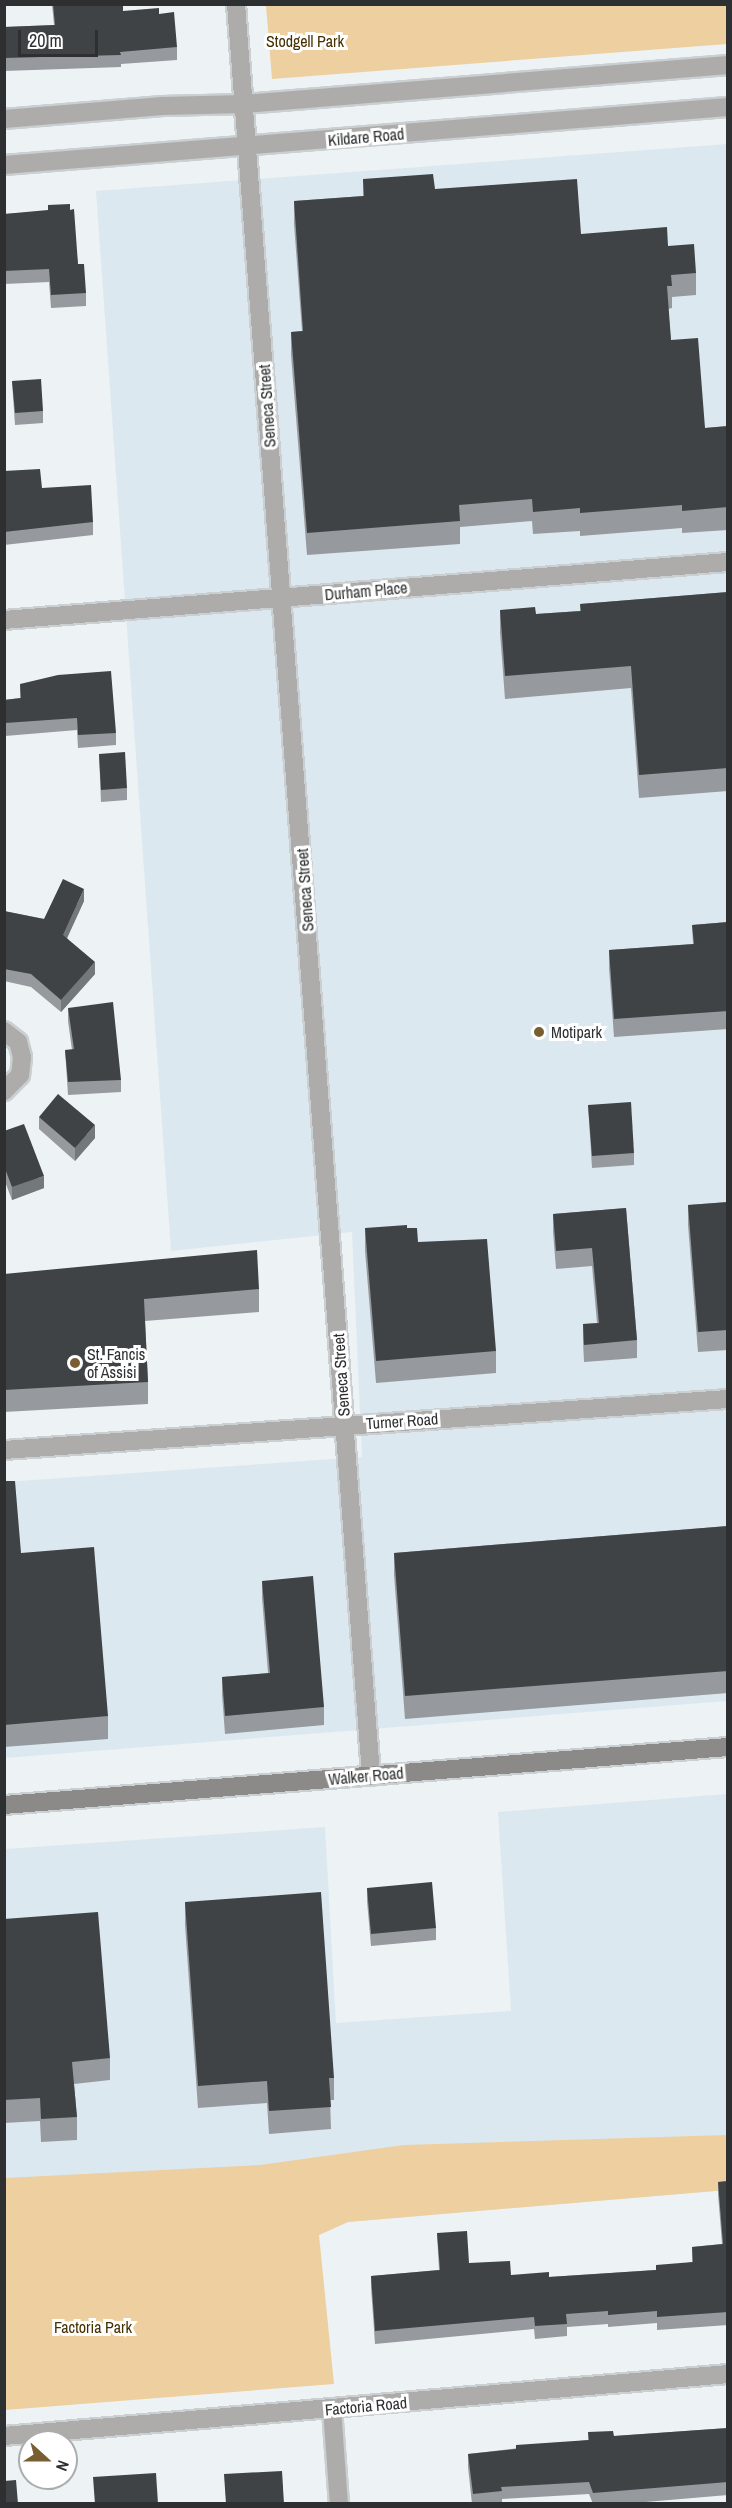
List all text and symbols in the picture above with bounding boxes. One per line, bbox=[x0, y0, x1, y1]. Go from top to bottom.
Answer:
scale bar bbox=[21, 18, 100, 56]
text: 20 m bbox=[29, 28, 62, 53]
park label: Stodgell Park bbox=[266, 31, 344, 51]
street label: Kildare Road bbox=[327, 124, 405, 150]
street label: Seneca Street bbox=[255, 364, 279, 448]
street label: Durham Place bbox=[324, 578, 408, 604]
street label: Seneca Street bbox=[293, 848, 317, 932]
place label: Motipark bbox=[551, 1022, 602, 1042]
marker: Motipark bbox=[532, 1025, 546, 1039]
street label: Seneca Street bbox=[329, 1333, 353, 1417]
place label: St. Fancis of Assisi bbox=[87, 1344, 145, 1382]
marker: St. Fancis of Assisi bbox=[68, 1356, 82, 1370]
street label: Turner Road bbox=[365, 1409, 439, 1433]
street label: Walker Road bbox=[328, 1763, 404, 1789]
park label: Factoria Park bbox=[54, 2317, 132, 2337]
street label: Factoria Road bbox=[324, 2393, 408, 2419]
north arrow bbox=[18, 2430, 78, 2490]
text: N bbox=[51, 2457, 75, 2474]

